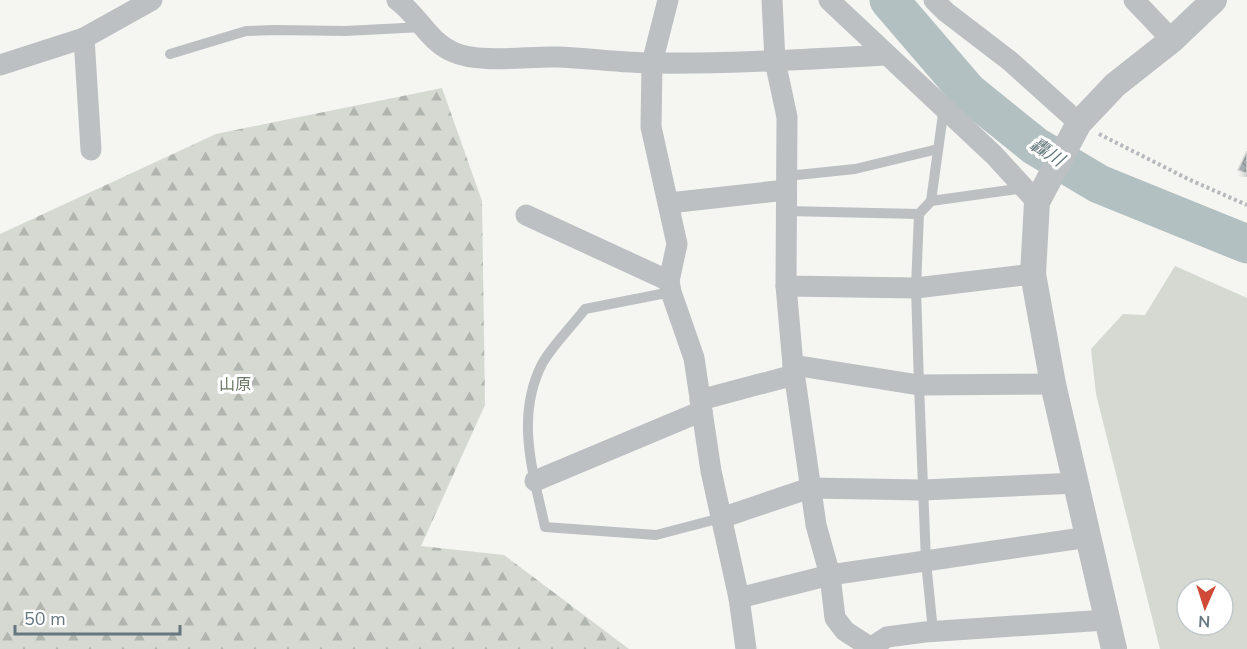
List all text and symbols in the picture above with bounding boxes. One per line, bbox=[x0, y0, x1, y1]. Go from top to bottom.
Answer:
water label: 轟川 bbox=[1025, 132, 1070, 173]
park label: 山原 bbox=[219, 374, 251, 396]
north arrow bbox=[1175, 577, 1235, 637]
scale bar bbox=[15, 598, 180, 636]
text: 50 m bbox=[24, 607, 66, 631]
text: N bbox=[1198, 610, 1211, 632]

